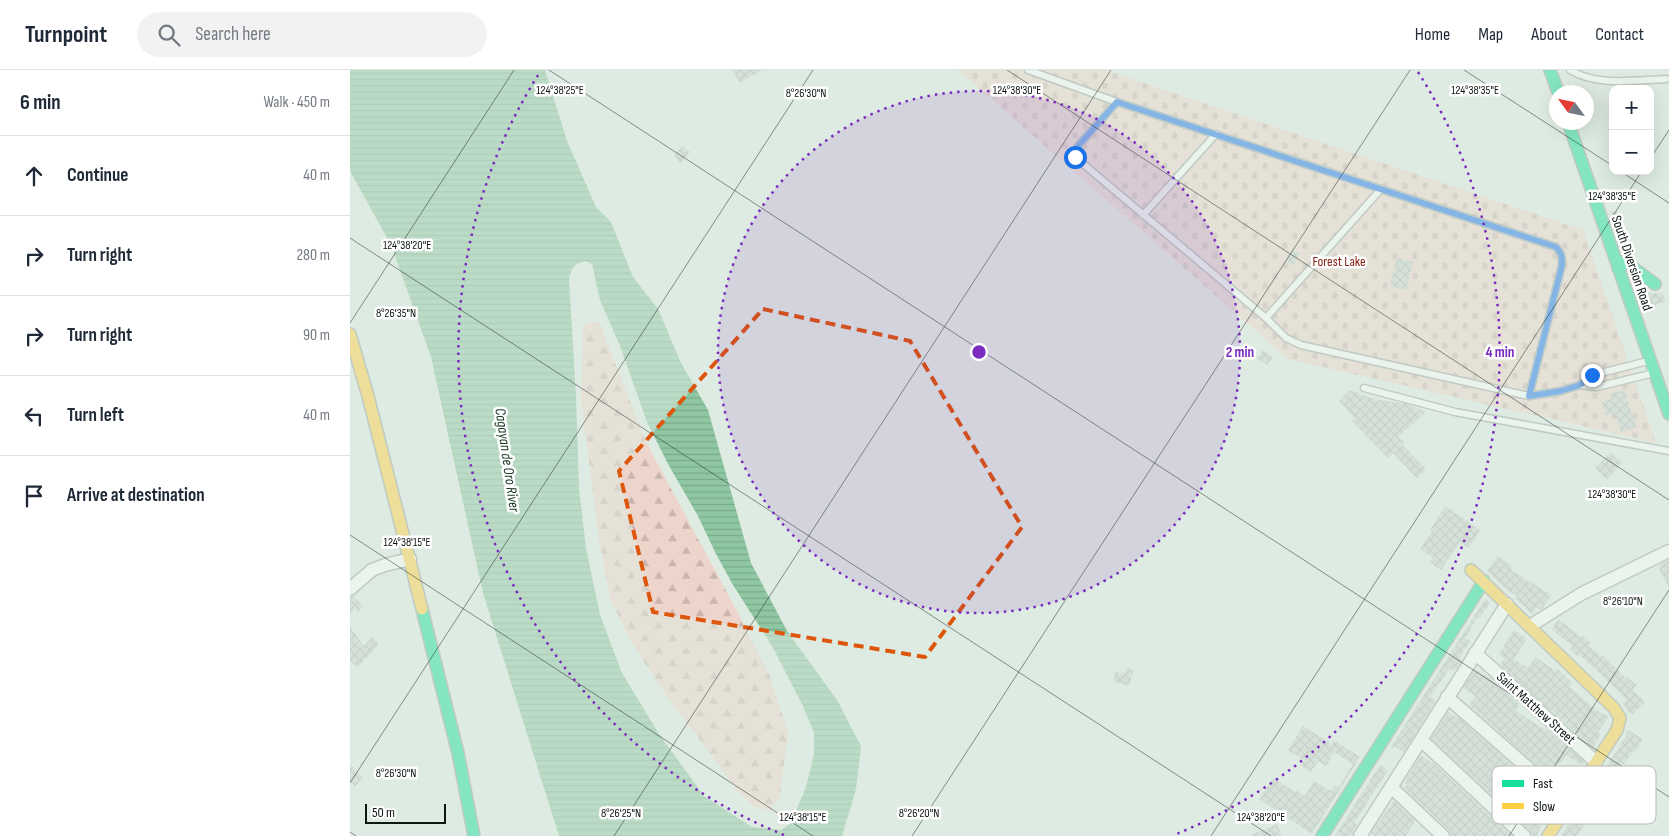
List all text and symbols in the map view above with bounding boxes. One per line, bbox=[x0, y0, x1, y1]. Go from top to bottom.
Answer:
search box bbox=[137, 12, 487, 57]
text: Turnpoint bbox=[25, 20, 107, 49]
icon: search bbox=[155, 21, 183, 49]
text: Search here bbox=[195, 23, 271, 46]
text: Home bbox=[1415, 24, 1450, 45]
text: Map bbox=[1478, 24, 1503, 45]
text: About bbox=[1531, 24, 1567, 45]
text: Contact bbox=[1595, 24, 1644, 45]
text: 124°38'25"E bbox=[536, 83, 584, 98]
text: 124°38'30"E bbox=[993, 83, 1041, 98]
text: 124°38'35"E bbox=[1451, 83, 1499, 98]
north arrow bbox=[1549, 85, 1594, 130]
map controls bbox=[1609, 85, 1654, 175]
button: + bbox=[1609, 85, 1654, 130]
text: 8°26'30"N bbox=[786, 86, 826, 101]
text: 6 min bbox=[20, 90, 61, 115]
text: Walk · 450 m bbox=[263, 93, 330, 112]
button: − bbox=[1609, 130, 1654, 175]
route start bbox=[1064, 146, 1087, 169]
icon: ahead bbox=[20, 162, 48, 190]
text: Continue bbox=[67, 164, 128, 187]
text: 40 m bbox=[303, 166, 330, 185]
text: 124°38'35"E bbox=[1588, 189, 1636, 204]
street label: South Diversion Road bbox=[1608, 213, 1656, 313]
text: 124°38'20"E bbox=[383, 238, 431, 253]
icon: right bbox=[20, 242, 48, 270]
text: Turn right bbox=[67, 244, 132, 267]
text: 280 m bbox=[296, 246, 330, 265]
park label: Forest Lake bbox=[1312, 253, 1366, 270]
text: 8°26'35"N bbox=[376, 306, 416, 321]
icon: right bbox=[20, 322, 48, 350]
text: Turn right bbox=[67, 324, 132, 347]
text: 90 m bbox=[303, 326, 330, 345]
centre of rings bbox=[970, 343, 988, 361]
text: 2 min bbox=[1226, 343, 1254, 362]
text: 4 min bbox=[1486, 343, 1514, 362]
route end bbox=[1581, 364, 1604, 387]
icon: left bbox=[20, 402, 48, 430]
text: Turn left bbox=[67, 404, 124, 427]
text: 40 m bbox=[303, 406, 330, 425]
water label: Cagayan de Oro River bbox=[490, 407, 524, 514]
icon: arrive bbox=[20, 482, 48, 510]
text: Arrive at destination bbox=[67, 484, 205, 507]
text: 124°38'30"E bbox=[1588, 487, 1636, 502]
text: 124°38'15"E bbox=[384, 535, 430, 550]
text: 8°26'10"N bbox=[1603, 594, 1643, 609]
street label: Saint Matthew Street bbox=[1493, 668, 1579, 748]
text: 8°26'30"N bbox=[376, 766, 416, 781]
legend bbox=[1492, 766, 1656, 824]
text: Fast bbox=[1533, 775, 1553, 792]
text: Slow bbox=[1533, 798, 1555, 815]
scale bar bbox=[365, 801, 446, 824]
text: 50 m bbox=[372, 804, 395, 821]
text: 8°26'25"N bbox=[601, 806, 641, 821]
text: 8°26'20"N bbox=[899, 806, 939, 821]
text: 124°38'15"E bbox=[780, 810, 826, 825]
text: 124°38'20"E bbox=[1237, 810, 1285, 825]

